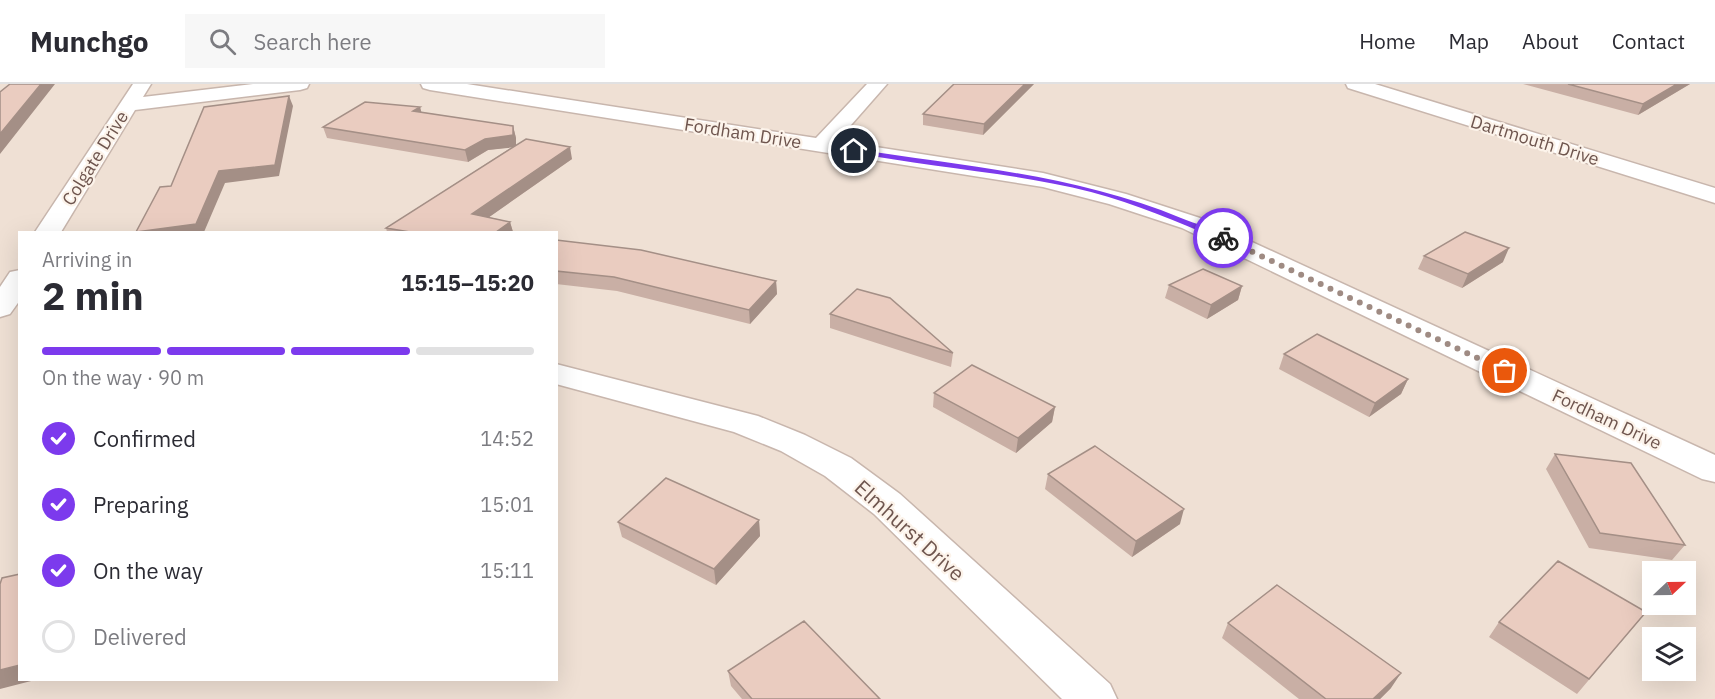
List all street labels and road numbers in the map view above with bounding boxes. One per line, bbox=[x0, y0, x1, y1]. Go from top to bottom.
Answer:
street label: Colgate Drive bbox=[57, 106, 133, 210]
street label: Dartmouth Drive bbox=[1468, 110, 1602, 171]
street label: Fordham Drive bbox=[683, 112, 803, 154]
street label: Fordham Drive bbox=[1549, 384, 1666, 454]
street label: Elmhurst Drive bbox=[849, 473, 971, 587]

